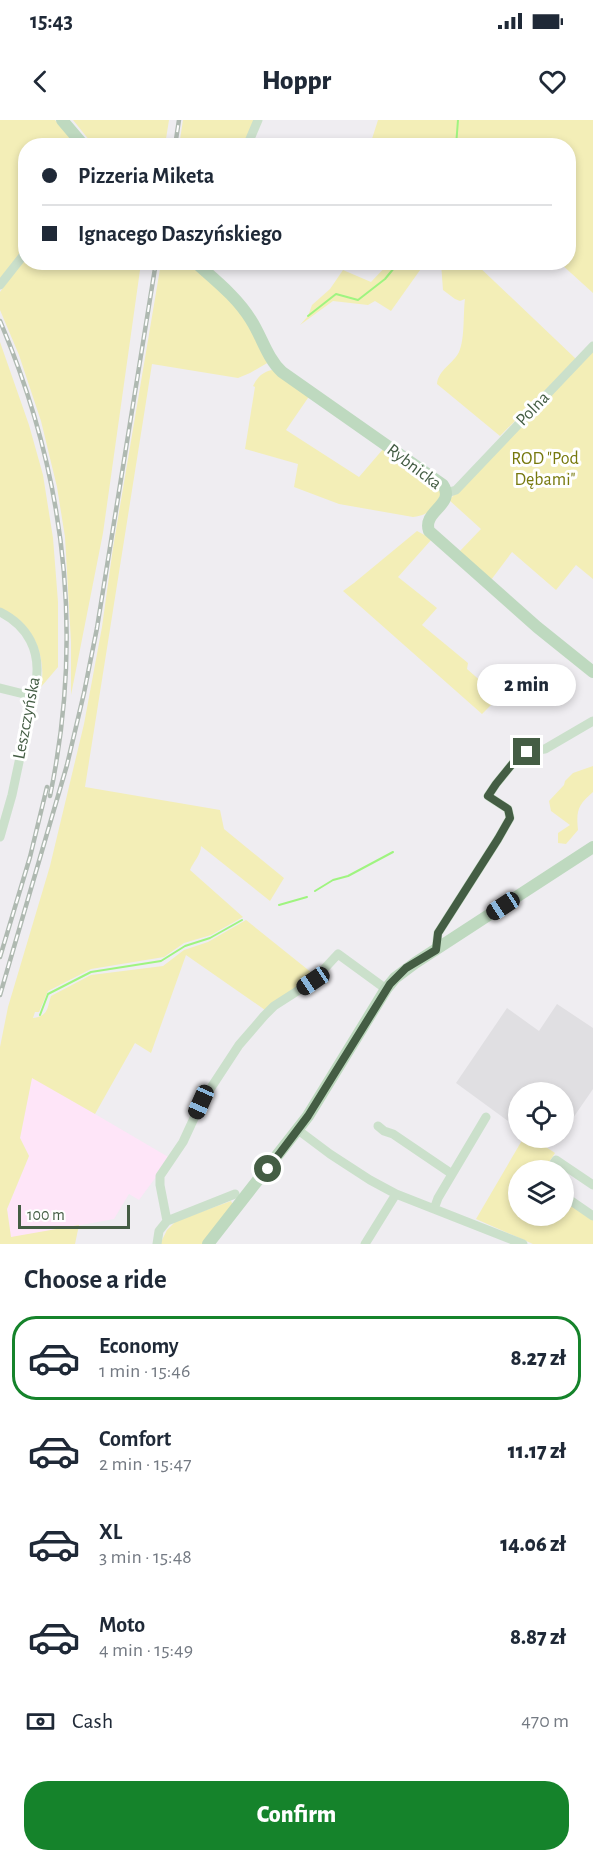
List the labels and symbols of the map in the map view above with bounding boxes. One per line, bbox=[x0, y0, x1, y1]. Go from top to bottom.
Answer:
street label: Polna bbox=[513, 389, 553, 429]
street label: Rybnicka bbox=[383, 441, 445, 493]
park label: ROD "Pod Dębami" bbox=[511, 450, 579, 489]
callout: 2 min bbox=[478, 665, 576, 707]
street label: Leszczyńska bbox=[10, 675, 44, 761]
route end bbox=[513, 738, 540, 765]
car bbox=[483, 889, 523, 923]
car bbox=[293, 963, 333, 999]
car bbox=[185, 1082, 217, 1122]
route start bbox=[254, 1155, 281, 1182]
scale bar bbox=[18, 1202, 130, 1230]

